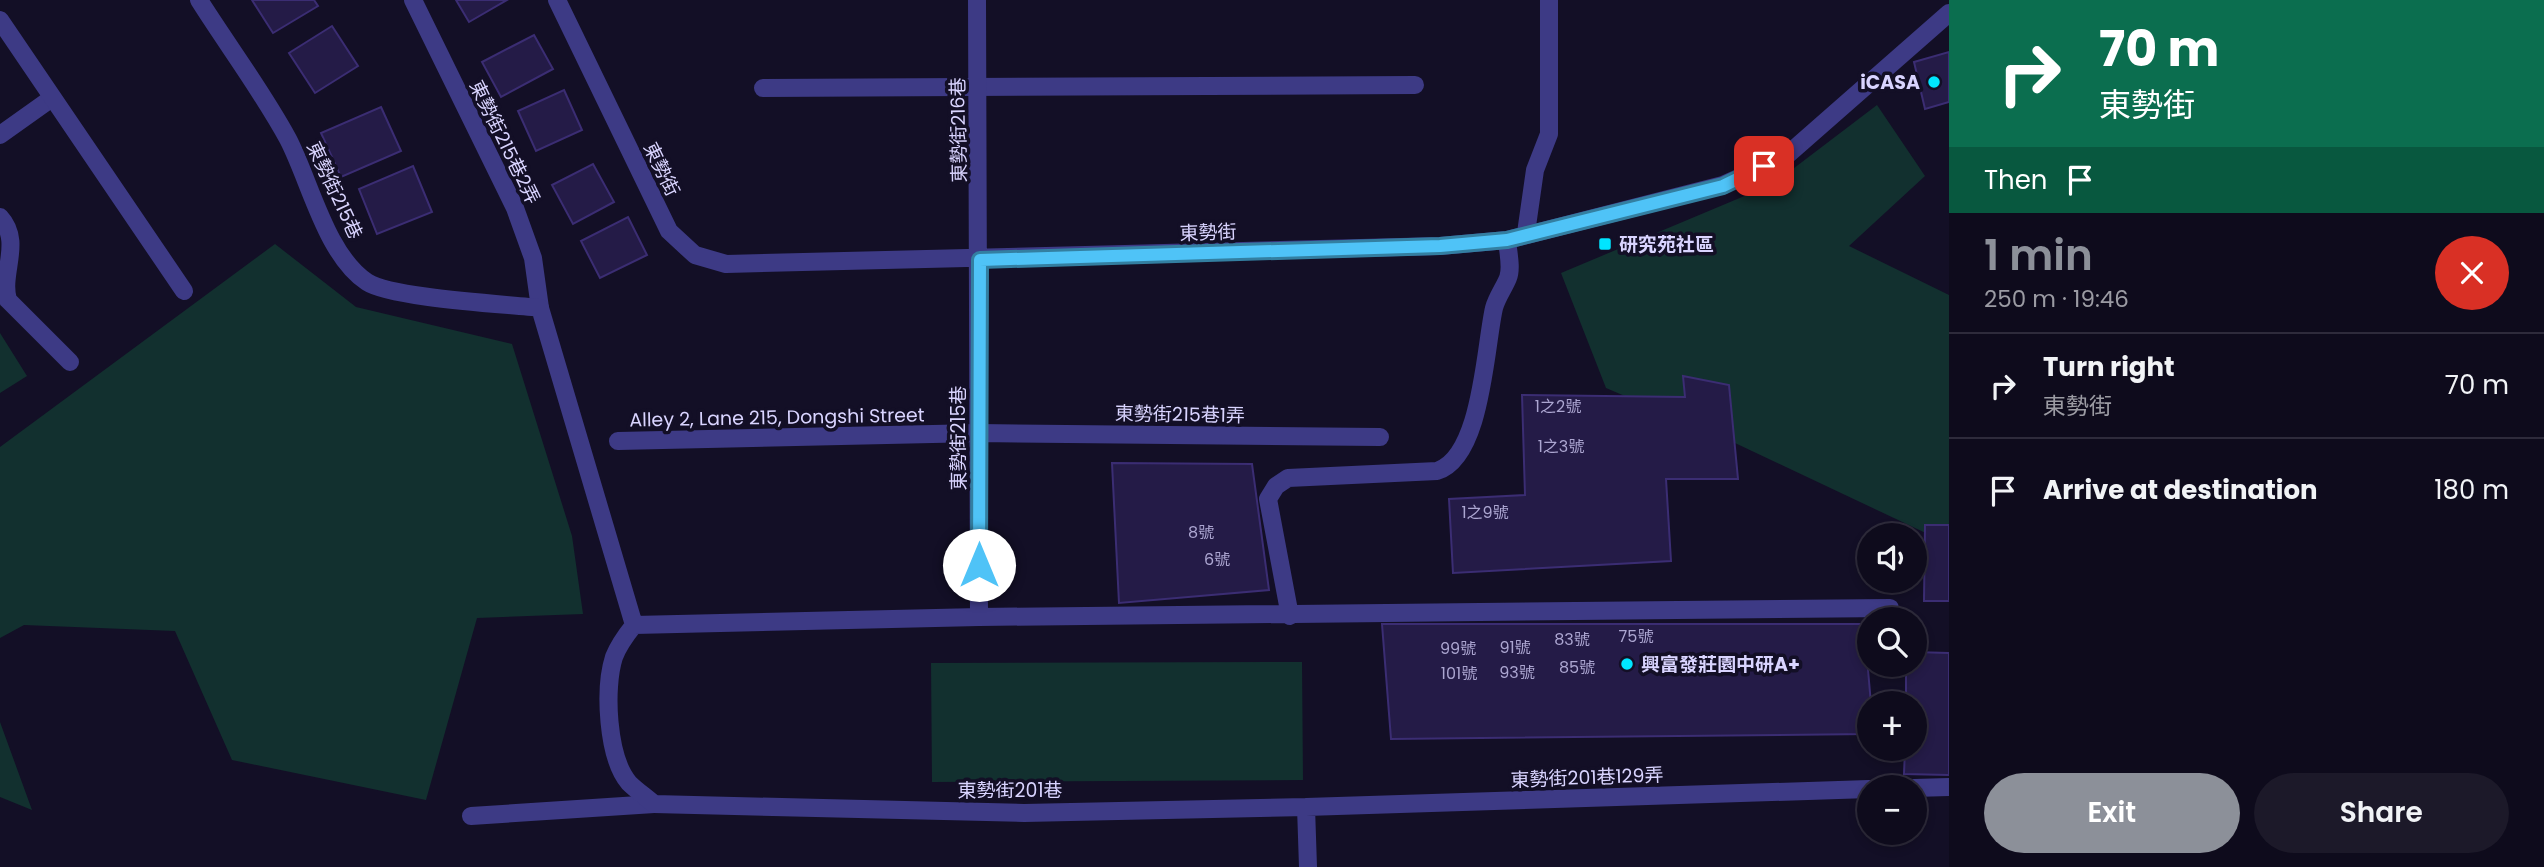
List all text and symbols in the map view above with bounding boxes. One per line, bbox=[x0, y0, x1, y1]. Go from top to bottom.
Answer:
text: 70 m bbox=[2099, 15, 2219, 83]
icon: right bbox=[1984, 28, 2075, 119]
place label: iCASA bbox=[1860, 69, 1920, 96]
marker: iCASA bbox=[1926, 74, 1942, 90]
street label: 東勢街215巷2弄 bbox=[463, 76, 546, 209]
street label: 東勢街216巷 bbox=[944, 77, 973, 183]
text: 東勢街 bbox=[2099, 82, 2195, 127]
pin bbox=[1734, 136, 1794, 196]
street label: 東勢街215巷 bbox=[300, 137, 369, 243]
street label: 東勢街 bbox=[637, 138, 686, 201]
icon: arrive bbox=[1745, 147, 1783, 185]
icon: arrive bbox=[2061, 161, 2099, 199]
text: Then bbox=[1984, 162, 2047, 198]
street label: 東勢街 bbox=[1179, 218, 1237, 247]
text: 1 min bbox=[1984, 226, 2093, 285]
place label: 研究苑社區 bbox=[1619, 231, 1714, 258]
marker: 研究苑社區 bbox=[1597, 236, 1613, 252]
button: close bbox=[2435, 236, 2509, 310]
text: 250 m · 19:46 bbox=[1984, 283, 2129, 315]
text: Turn right bbox=[2043, 349, 2175, 385]
icon: right bbox=[1984, 367, 2022, 405]
text: 70 m bbox=[2445, 367, 2509, 403]
street label: 東勢街215巷 bbox=[945, 386, 972, 490]
text: 東勢街 bbox=[2043, 390, 2112, 422]
house number: 1之2號 bbox=[1535, 395, 1581, 418]
street label: 東勢街215巷1弄 bbox=[1115, 400, 1245, 429]
street label: Alley 2, Lane 215, Dongshi Street bbox=[629, 401, 925, 434]
house number: 1之3號 bbox=[1538, 435, 1584, 458]
icon: arrive bbox=[1984, 472, 2022, 510]
text: Arrive at destination bbox=[2043, 472, 2318, 508]
text: 180 m bbox=[2434, 472, 2509, 508]
house number: 1之9號 bbox=[1461, 501, 1509, 524]
house number: 8號 bbox=[1188, 521, 1214, 544]
map controls bbox=[1857, 523, 1927, 845]
button: sound bbox=[1857, 523, 1927, 593]
position arrow bbox=[942, 528, 1016, 602]
house number: 6號 bbox=[1204, 548, 1230, 571]
button: search bbox=[1857, 607, 1927, 677]
house number: 75號 bbox=[1619, 625, 1653, 648]
house number: 83號 bbox=[1554, 628, 1590, 651]
house number: 91號 bbox=[1499, 636, 1531, 659]
house number: 99號 bbox=[1440, 637, 1476, 660]
place label: 興富發莊園中研A+ bbox=[1641, 651, 1800, 678]
house number: 85號 bbox=[1559, 656, 1595, 679]
marker: 興富發莊園中研A+ bbox=[1619, 656, 1635, 672]
house number: 93號 bbox=[1499, 661, 1535, 684]
house number: 101號 bbox=[1441, 662, 1477, 685]
button: + bbox=[1857, 691, 1927, 761]
street label: 東勢街201巷129弄 bbox=[1510, 761, 1664, 794]
button: Exit bbox=[1984, 773, 2240, 853]
button: Share bbox=[2254, 773, 2509, 853]
button: − bbox=[1857, 775, 1927, 845]
street label: 東勢街201巷 bbox=[958, 777, 1062, 804]

